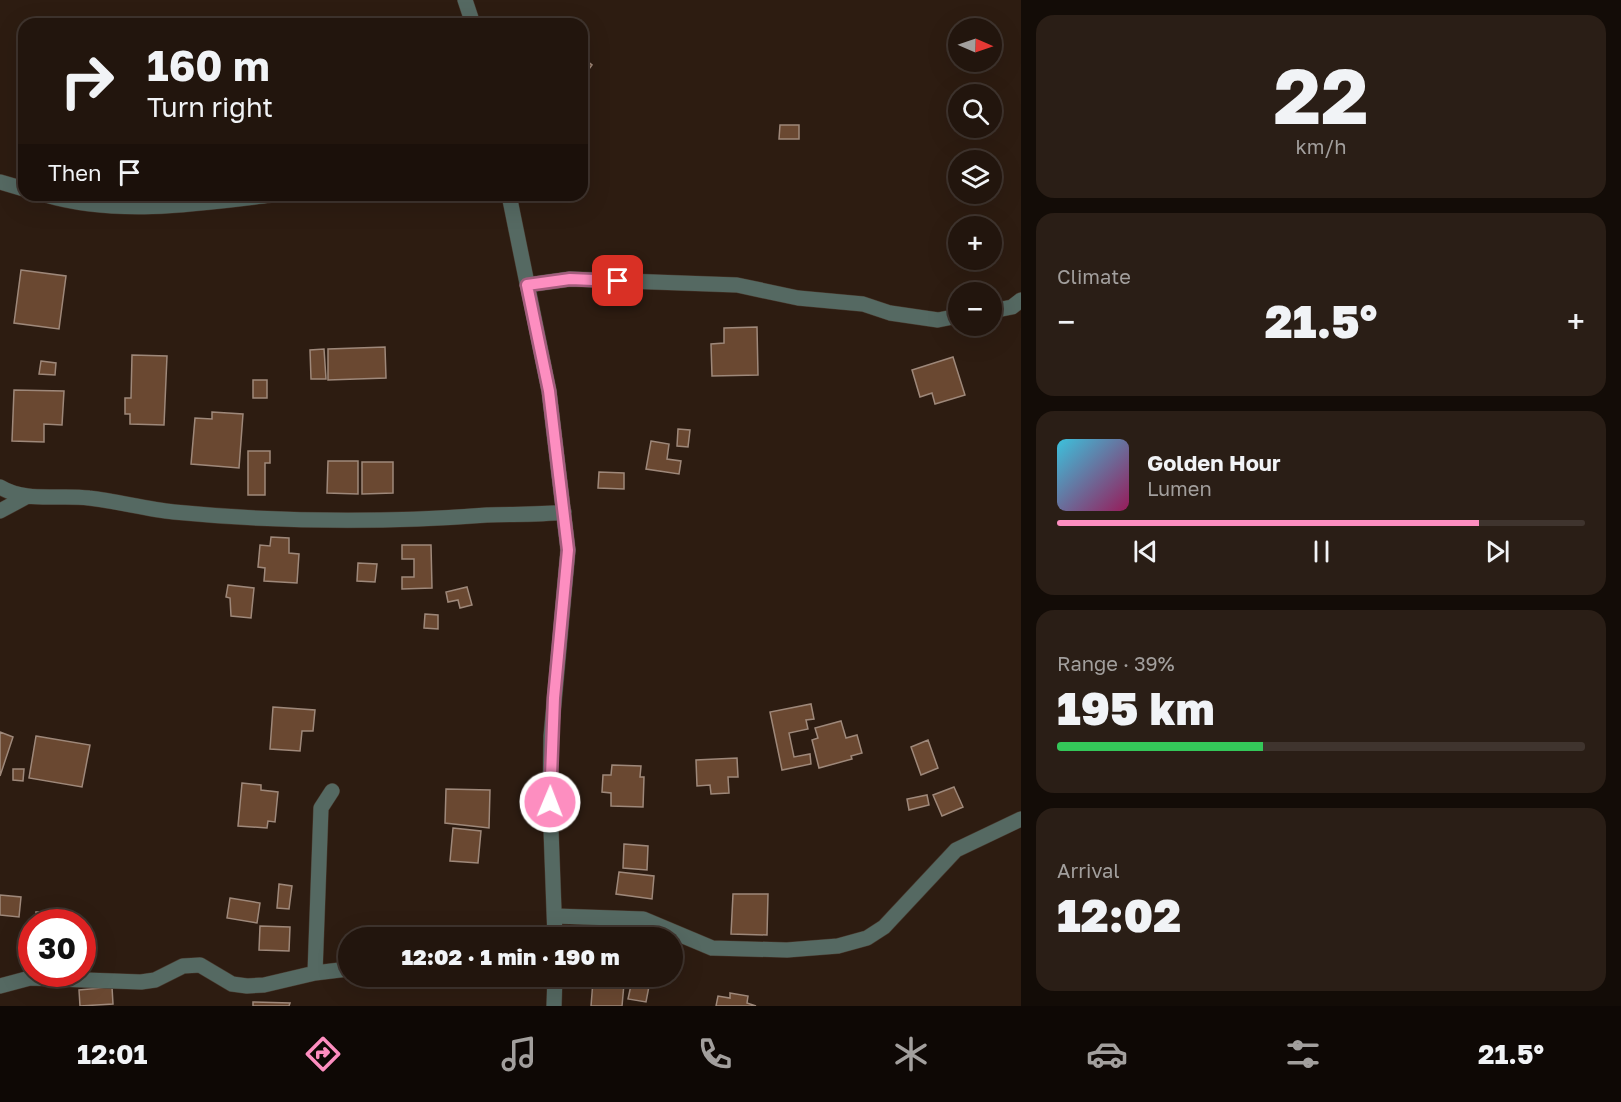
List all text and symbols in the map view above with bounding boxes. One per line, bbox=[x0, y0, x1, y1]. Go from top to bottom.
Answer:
north arrow bbox=[948, 18, 1002, 72]
map controls bbox=[948, 18, 1002, 336]
text: 160 m bbox=[147, 40, 270, 90]
icon: right bbox=[48, 42, 126, 120]
text: 22 bbox=[1273, 48, 1369, 141]
button: search bbox=[948, 84, 1002, 138]
text: Turn right bbox=[147, 91, 273, 123]
text: km/h bbox=[1296, 134, 1346, 158]
button: layers bbox=[948, 150, 1002, 204]
icon: arrive bbox=[113, 156, 146, 189]
text: Then bbox=[48, 159, 101, 186]
button: + bbox=[948, 216, 1002, 270]
pin bbox=[592, 255, 643, 306]
icon: arrive bbox=[601, 264, 634, 297]
text: Climate bbox=[1057, 264, 1131, 288]
button: − bbox=[948, 282, 1002, 336]
text: 21.5° bbox=[1265, 294, 1377, 348]
text: − bbox=[1057, 302, 1075, 341]
text: + bbox=[1567, 302, 1585, 341]
text: Golden Hour bbox=[1147, 449, 1281, 476]
text: Lumen bbox=[1147, 476, 1212, 500]
icon: previous bbox=[1129, 535, 1162, 568]
icon: pause bbox=[1305, 535, 1338, 568]
icon: next bbox=[1481, 535, 1514, 568]
text: Range · 39% bbox=[1057, 651, 1175, 675]
text: 195 km bbox=[1057, 681, 1215, 735]
position arrow bbox=[518, 770, 582, 834]
text: Arrival bbox=[1057, 858, 1120, 882]
text: 12:02 bbox=[1057, 888, 1181, 942]
speed limit sign: 30 bbox=[18, 909, 96, 987]
text: 12:02 · 1 min · 190 m bbox=[401, 943, 620, 970]
icon: directions bbox=[302, 1033, 344, 1075]
icon: music bbox=[498, 1033, 540, 1075]
icon: phone bbox=[694, 1033, 736, 1075]
icon: climate bbox=[890, 1033, 932, 1075]
icon: car bbox=[1086, 1033, 1128, 1075]
icon: filters bbox=[1282, 1033, 1324, 1075]
text: 12:01 bbox=[77, 1038, 148, 1070]
text: 21.5° bbox=[1478, 1038, 1544, 1070]

